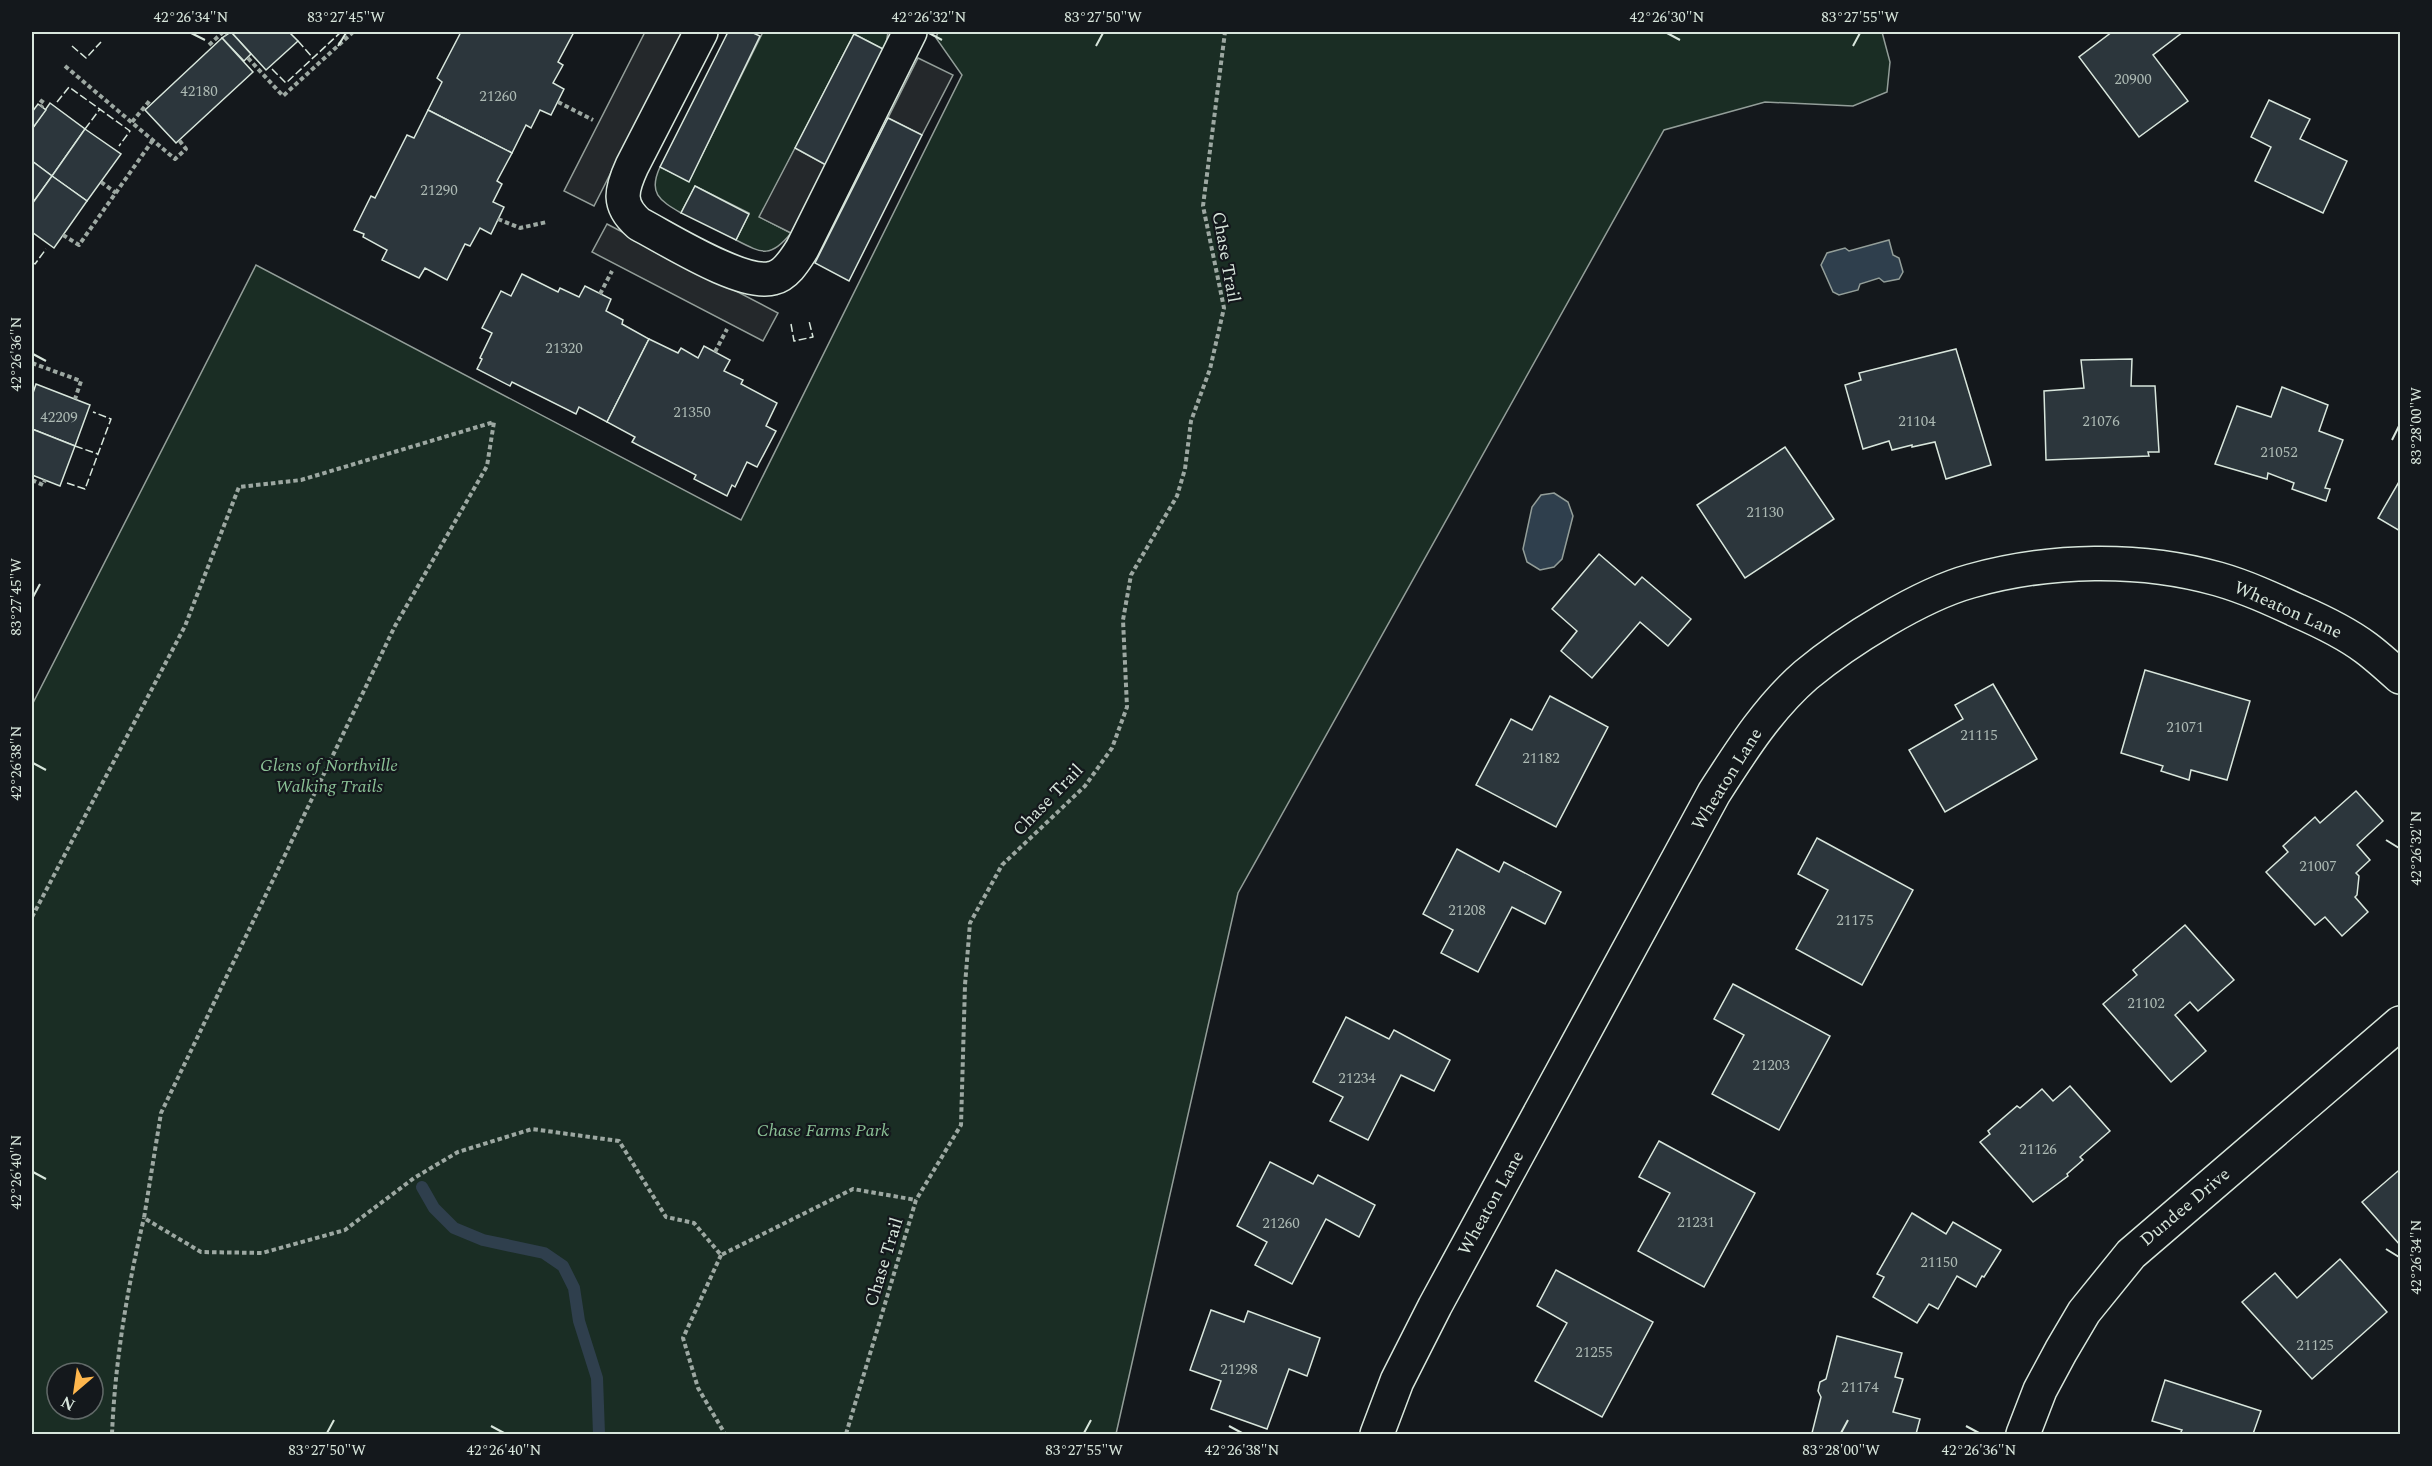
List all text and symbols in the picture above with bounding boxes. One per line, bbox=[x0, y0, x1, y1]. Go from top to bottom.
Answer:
text: 42°26'34"N bbox=[154, 6, 229, 29]
text: 83°27'45"W bbox=[307, 6, 385, 29]
text: 42°26'32"N bbox=[892, 6, 967, 29]
text: 83°27'50"W bbox=[1064, 6, 1142, 29]
text: 42°26'30"N bbox=[1630, 6, 1705, 29]
text: 83°27'55"W bbox=[1821, 6, 1899, 29]
house number: 20900 bbox=[2114, 68, 2152, 91]
house number: 42180 bbox=[180, 80, 218, 103]
house number: 21260 bbox=[479, 85, 517, 108]
house number: 21290 bbox=[420, 179, 458, 202]
street label: Chase Trail bbox=[1205, 209, 1247, 305]
text: 42°26'36"N bbox=[5, 316, 28, 392]
house number: 21320 bbox=[545, 337, 583, 360]
text: 83°28'00"W bbox=[2405, 387, 2428, 465]
house number: 21350 bbox=[673, 401, 711, 424]
house number: 42209 bbox=[40, 406, 78, 429]
house number: 21104 bbox=[1898, 410, 1936, 433]
house number: 21076 bbox=[2082, 410, 2120, 433]
house number: 21052 bbox=[2260, 441, 2298, 464]
house number: 21130 bbox=[1746, 501, 1784, 524]
text: 83°27'45"W bbox=[5, 558, 28, 636]
street label: Wheaton Lane bbox=[2229, 574, 2347, 646]
house number: 21071 bbox=[2166, 716, 2204, 739]
street label: Wheaton Lane bbox=[1685, 723, 1769, 835]
house number: 21115 bbox=[1960, 724, 1998, 747]
text: 42°26'38"N bbox=[5, 725, 28, 801]
house number: 21182 bbox=[1522, 747, 1560, 770]
park label: Glens of Northville Walking Trails bbox=[260, 752, 398, 800]
street label: Chase Trail bbox=[1006, 758, 1090, 842]
text: 42°26'32"N bbox=[2405, 810, 2428, 886]
house number: 21007 bbox=[2299, 855, 2337, 878]
house number: 21208 bbox=[1448, 899, 1486, 922]
house number: 21175 bbox=[1836, 909, 1874, 932]
house number: 21102 bbox=[2127, 992, 2165, 1015]
house number: 21203 bbox=[1752, 1054, 1790, 1077]
house number: 21234 bbox=[1338, 1067, 1376, 1090]
park label: Chase Farms Park bbox=[757, 1117, 890, 1144]
text: 42°26'40"N bbox=[5, 1134, 28, 1210]
house number: 21126 bbox=[2019, 1138, 2057, 1161]
street label: Wheaton Lane bbox=[1451, 1146, 1531, 1260]
street label: Dundee Drive bbox=[2134, 1161, 2236, 1253]
house number: 21231 bbox=[1677, 1211, 1715, 1234]
house number: 21260 bbox=[1262, 1212, 1300, 1235]
street label: Chase Trail bbox=[858, 1214, 910, 1310]
text: 42°26'34"N bbox=[2405, 1219, 2428, 1295]
house number: 21150 bbox=[1920, 1251, 1958, 1274]
house number: 21125 bbox=[2296, 1334, 2334, 1357]
house number: 21255 bbox=[1575, 1341, 1613, 1364]
house number: 21298 bbox=[1220, 1358, 1258, 1381]
north arrow bbox=[45, 1361, 105, 1421]
house number: 21174 bbox=[1841, 1376, 1879, 1399]
text: N bbox=[57, 1390, 80, 1417]
text: 83°27'50"W bbox=[288, 1439, 366, 1462]
text: 42°26'40"N bbox=[467, 1439, 542, 1462]
text: 83°27'55"W bbox=[1045, 1439, 1123, 1462]
text: 42°26'38"N bbox=[1205, 1439, 1280, 1462]
text: 83°28'00"W bbox=[1802, 1439, 1880, 1462]
text: 42°26'36"N bbox=[1942, 1439, 2017, 1462]

